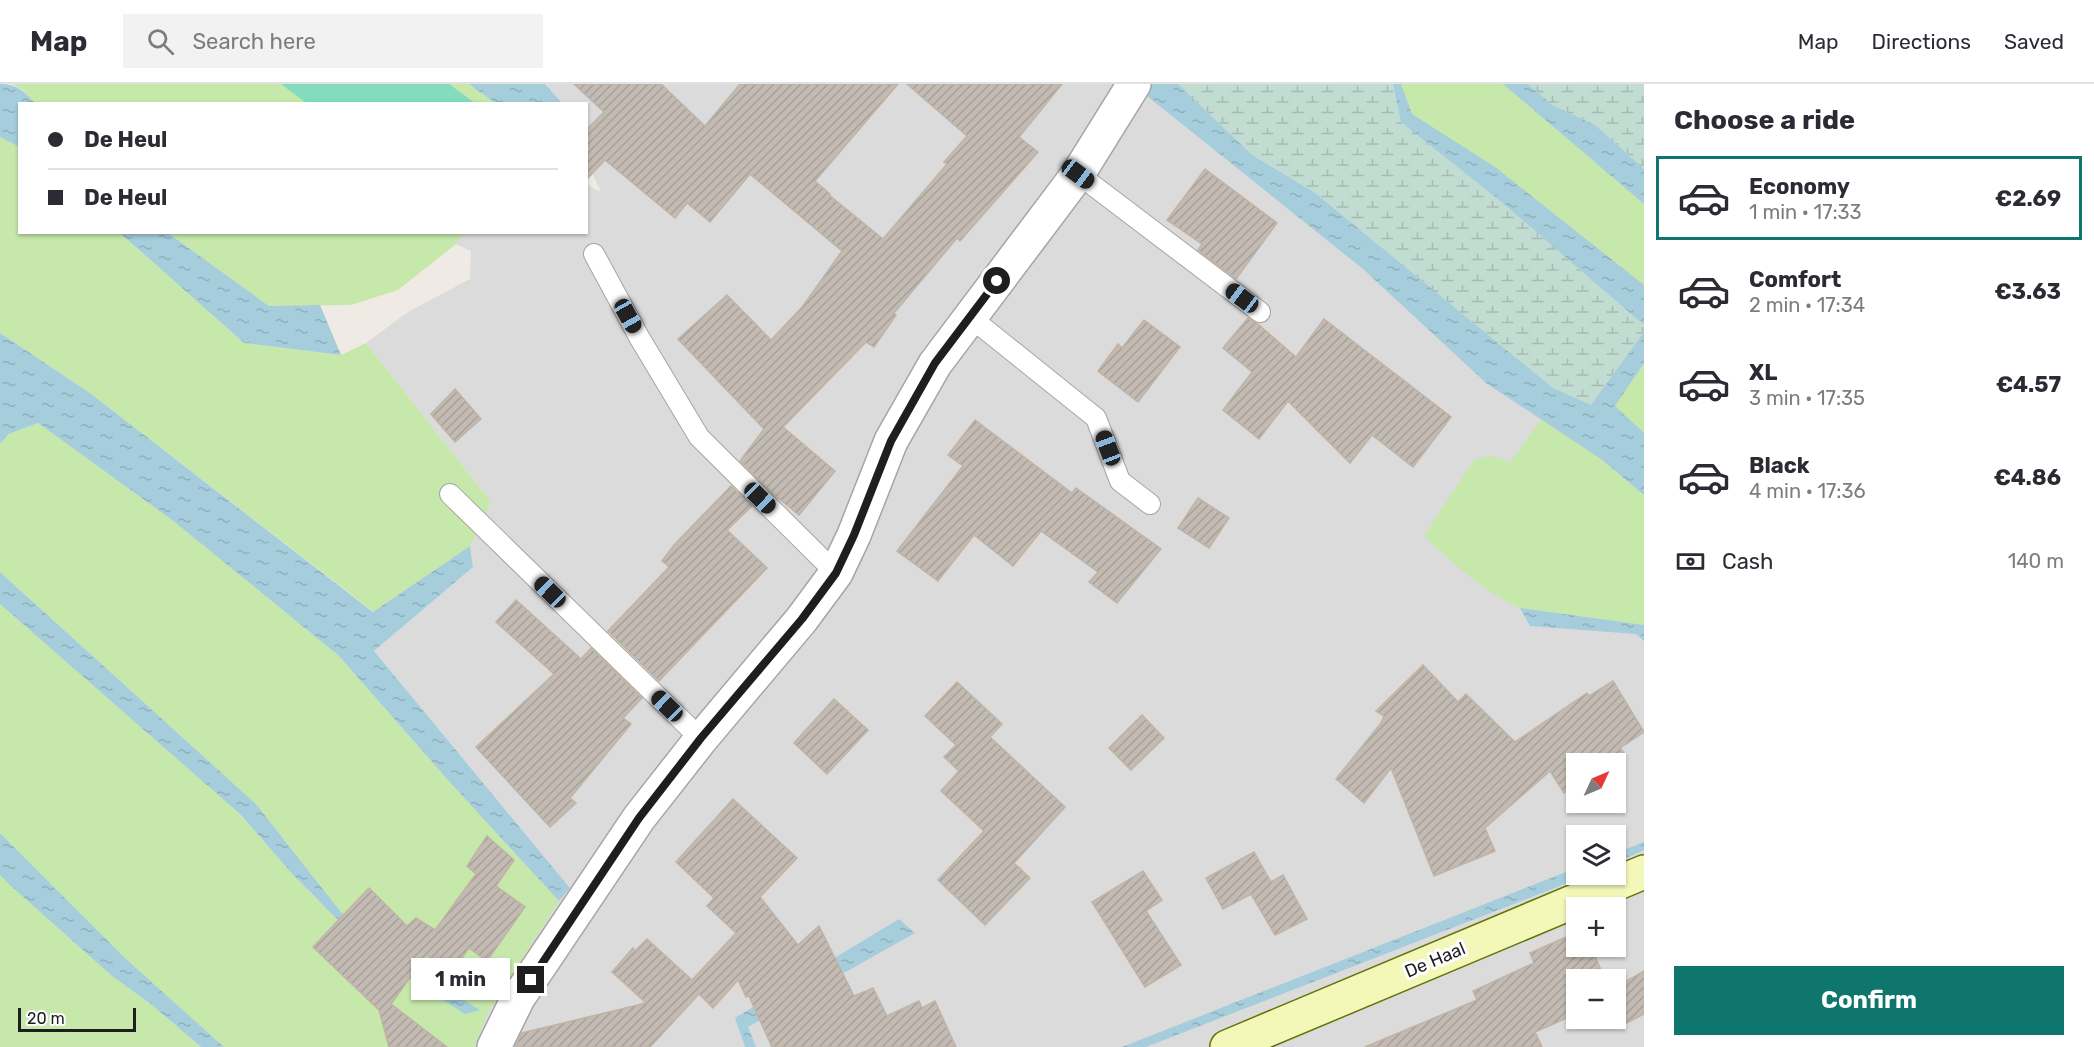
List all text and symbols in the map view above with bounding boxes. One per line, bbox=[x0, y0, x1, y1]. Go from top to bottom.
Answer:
search box bbox=[123, 14, 543, 68]
text: Map bbox=[30, 25, 87, 58]
icon: search bbox=[144, 25, 177, 58]
text: Search here bbox=[192, 28, 316, 55]
text: Map bbox=[1798, 29, 1839, 54]
text: Directions bbox=[1872, 29, 1971, 54]
text: Saved bbox=[2004, 29, 2064, 54]
text: Choose a ride bbox=[1674, 104, 1855, 136]
text: De Heul bbox=[84, 126, 167, 153]
car bbox=[1058, 156, 1098, 192]
icon: car bbox=[1677, 171, 1731, 225]
text: Economy bbox=[1749, 173, 1850, 200]
text: De Heul bbox=[84, 184, 167, 211]
text: €2.69 bbox=[1995, 185, 2061, 212]
text: 1 min · 17:33 bbox=[1749, 200, 1862, 224]
icon: car bbox=[1677, 264, 1731, 318]
text: Comfort bbox=[1749, 266, 1841, 293]
route start bbox=[983, 267, 1010, 294]
text: €3.63 bbox=[1994, 278, 2061, 305]
car bbox=[1222, 280, 1262, 316]
text: 2 min · 17:34 bbox=[1749, 293, 1865, 317]
car bbox=[611, 296, 645, 336]
icon: car bbox=[1677, 357, 1731, 411]
text: XL bbox=[1749, 359, 1777, 386]
text: €4.57 bbox=[1996, 371, 2061, 398]
text: 3 min · 17:35 bbox=[1749, 386, 1865, 410]
car bbox=[1093, 428, 1123, 468]
icon: car bbox=[1677, 450, 1731, 504]
text: Black bbox=[1749, 452, 1810, 479]
text: €4.86 bbox=[1993, 464, 2061, 491]
car bbox=[741, 479, 779, 517]
text: 4 min · 17:36 bbox=[1749, 479, 1865, 503]
icon: cash bbox=[1674, 545, 1707, 578]
text: Cash bbox=[1722, 548, 1773, 575]
text: 140 m bbox=[2008, 549, 2064, 573]
car bbox=[531, 573, 569, 611]
car bbox=[648, 687, 686, 725]
north arrow bbox=[1566, 753, 1626, 813]
map controls bbox=[1566, 753, 1626, 1029]
button: layers bbox=[1566, 825, 1626, 885]
button: + bbox=[1566, 897, 1626, 957]
street label: De Haal bbox=[1401, 937, 1469, 983]
callout: 1 min bbox=[411, 959, 510, 1001]
route end bbox=[517, 966, 544, 993]
button: Confirm bbox=[1674, 966, 2064, 1035]
text: 1 min bbox=[435, 967, 486, 991]
button: − bbox=[1566, 969, 1626, 1029]
scale bar bbox=[18, 1005, 136, 1032]
text: 20 m bbox=[27, 1009, 65, 1028]

